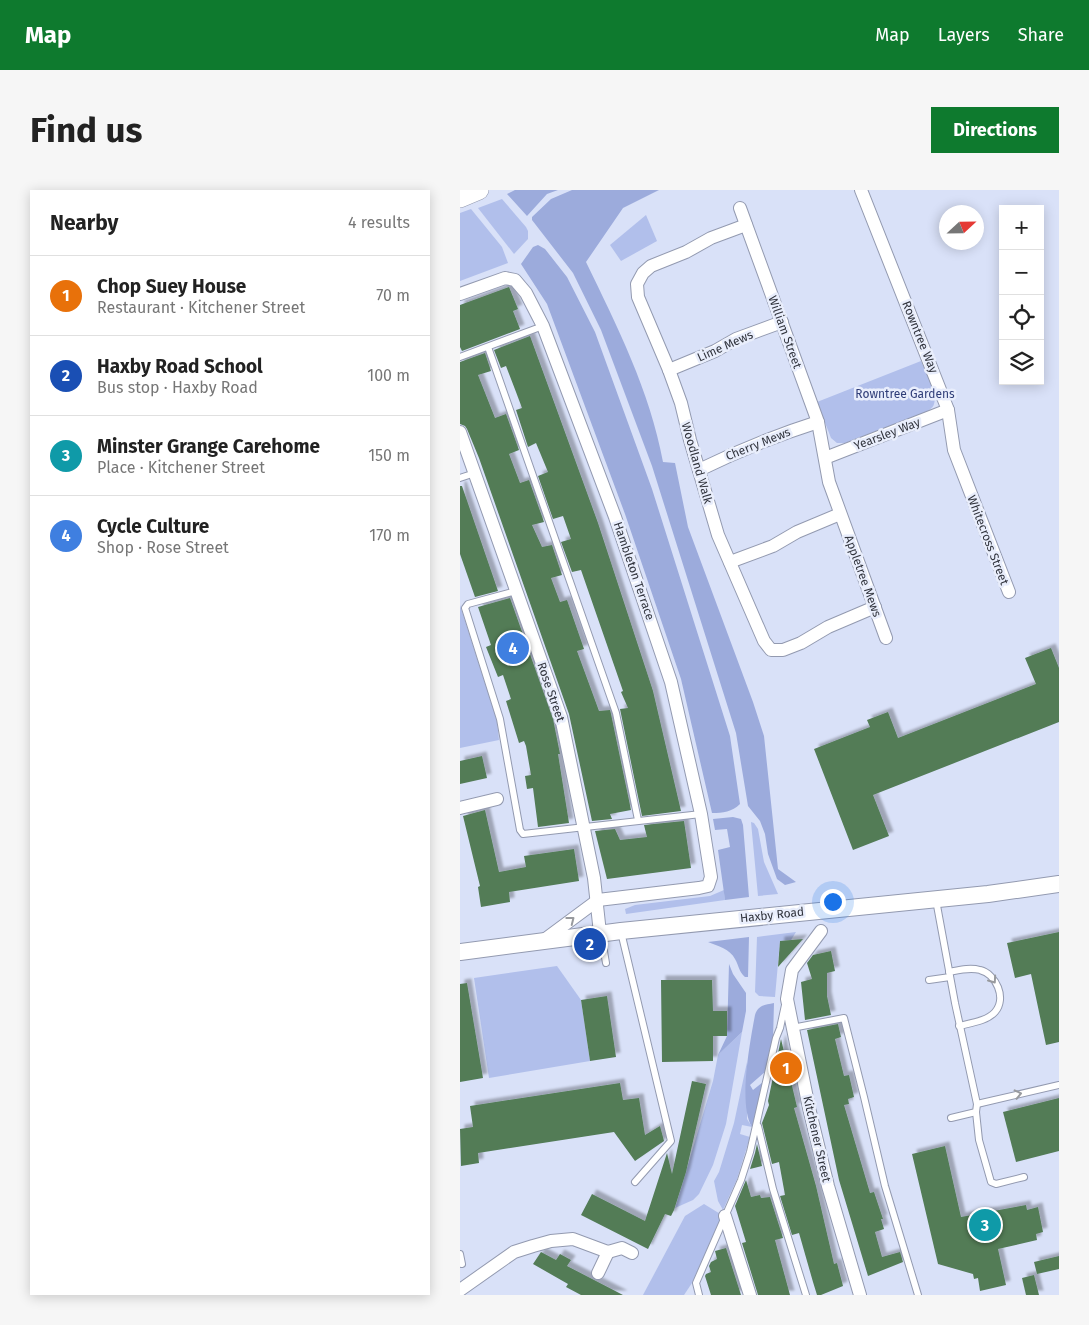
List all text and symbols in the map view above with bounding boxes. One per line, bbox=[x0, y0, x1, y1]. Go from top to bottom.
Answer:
text: Map bbox=[25, 21, 71, 49]
text: Map bbox=[875, 24, 910, 46]
text: Layers bbox=[938, 24, 990, 46]
text: Share bbox=[1018, 24, 1064, 46]
button: Directions bbox=[931, 107, 1059, 153]
text: Find us bbox=[30, 109, 142, 151]
north arrow bbox=[939, 205, 984, 250]
map controls bbox=[999, 205, 1044, 385]
button: + bbox=[999, 205, 1044, 250]
text: Nearby bbox=[50, 210, 118, 236]
text: 4 results bbox=[348, 213, 410, 232]
button: − bbox=[999, 250, 1044, 295]
text: Chop Suey House bbox=[97, 275, 246, 298]
text: 1 bbox=[62, 286, 70, 305]
text: 70 m bbox=[376, 286, 410, 305]
street label: William Street bbox=[765, 294, 805, 371]
button: locate bbox=[999, 295, 1044, 340]
text: Restaurant · Kitchener Street bbox=[97, 298, 305, 317]
street label: Rowntree Way bbox=[899, 299, 941, 375]
street label: Lime Mews bbox=[695, 327, 755, 364]
button: layers bbox=[999, 340, 1044, 385]
text: Haxby Road School bbox=[97, 355, 263, 378]
text: 2 bbox=[62, 366, 70, 385]
text: 100 m bbox=[367, 366, 410, 385]
text: Bus stop · Haxby Road bbox=[97, 378, 258, 397]
park label: Rowntree Gardens bbox=[855, 387, 955, 401]
street label: Yearsley Way bbox=[852, 415, 922, 453]
street label: Woodland Walk bbox=[679, 421, 716, 506]
street label: Cherry Mews bbox=[724, 425, 793, 463]
text: Minster Grange Carehome bbox=[97, 435, 320, 458]
text: 3 bbox=[62, 446, 70, 465]
text: 150 m bbox=[368, 446, 410, 465]
text: Place · Kitchener Street bbox=[97, 458, 265, 477]
street label: Whitecross Street bbox=[964, 493, 1012, 587]
text: Cycle Culture bbox=[97, 515, 209, 538]
street label: Hambleton Terrace bbox=[611, 520, 657, 622]
text: 4 bbox=[61, 526, 71, 545]
text: 170 m bbox=[369, 526, 410, 545]
street label: Appletree Mews bbox=[842, 533, 884, 619]
text: Shop · Rose Street bbox=[97, 538, 229, 557]
pin: 4 bbox=[497, 629, 529, 667]
street label: Rose Street bbox=[534, 660, 568, 724]
your location bbox=[820, 889, 846, 915]
street label: Haxby Road bbox=[739, 905, 805, 925]
one-way arrow bbox=[565, 917, 575, 926]
pin: 2 bbox=[574, 925, 606, 963]
one-way arrow bbox=[987, 974, 996, 984]
pin: 1 bbox=[770, 1049, 802, 1087]
one-way arrow bbox=[1013, 1090, 1021, 1100]
street label: Kitchener Street bbox=[800, 1095, 834, 1184]
pin: 3 bbox=[969, 1206, 1001, 1244]

